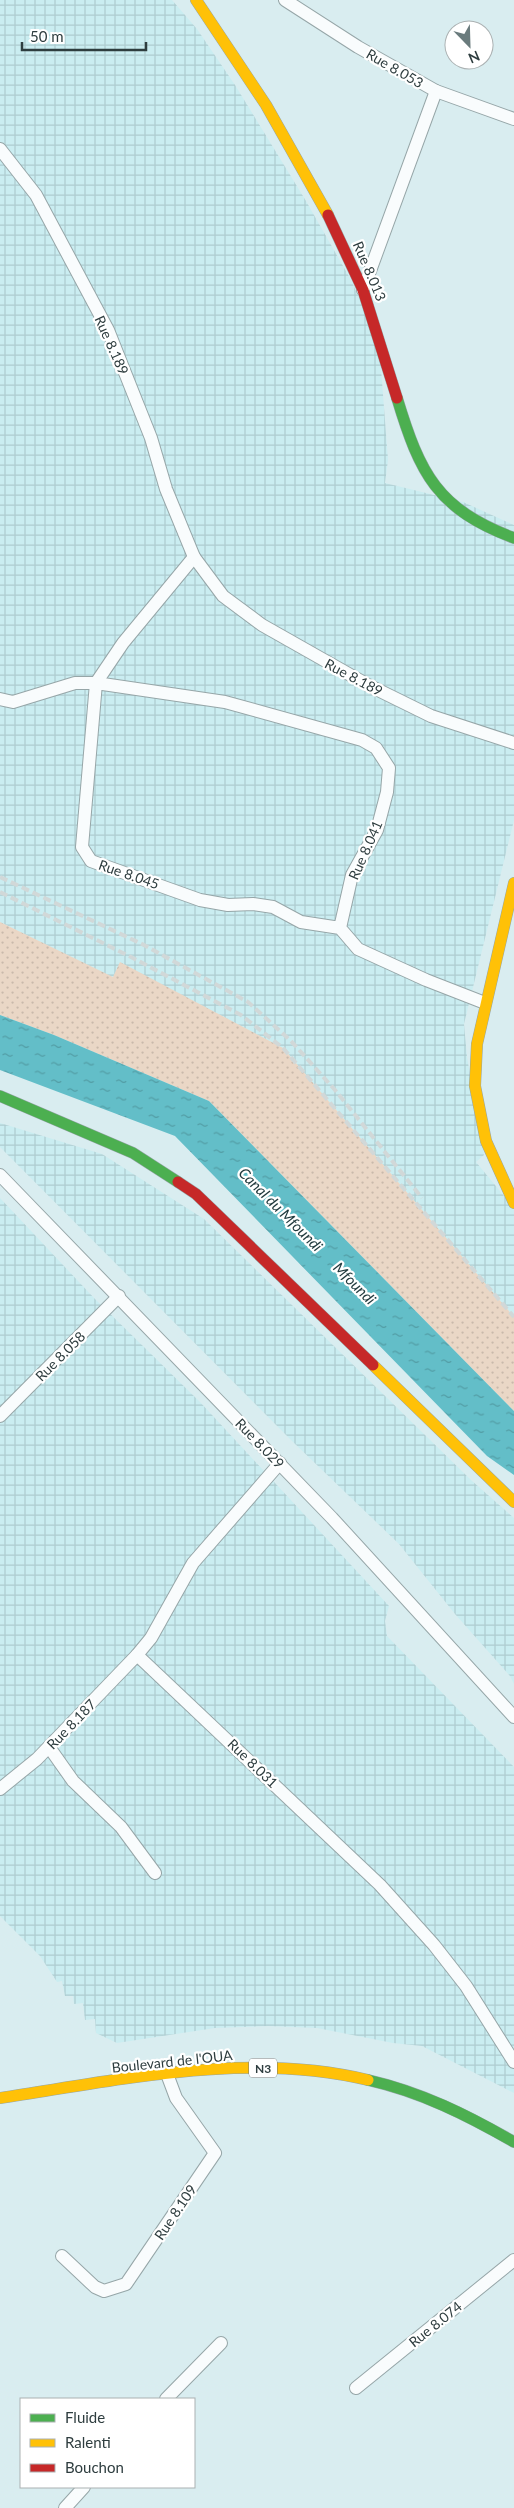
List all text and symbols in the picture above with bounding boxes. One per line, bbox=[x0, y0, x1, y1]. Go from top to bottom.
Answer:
scale bar bbox=[22, 20, 146, 52]
north arrow bbox=[444, 20, 494, 70]
text: 50 m bbox=[30, 27, 64, 45]
street label: Rue 8.053 bbox=[363, 45, 427, 91]
text: N bbox=[466, 47, 483, 67]
street label: Rue 8.013 bbox=[350, 239, 390, 303]
street label: Rue 8.189 bbox=[91, 313, 133, 377]
street label: Rue 8.189 bbox=[322, 655, 386, 699]
street label: Rue 8.041 bbox=[344, 818, 386, 882]
street label: Rue 8.045 bbox=[96, 856, 162, 892]
water label: Canal du Mfoundi bbox=[235, 1163, 327, 1255]
water label: Mfoundi bbox=[330, 1258, 380, 1308]
street label: Rue 8.058 bbox=[32, 1328, 88, 1384]
street label: Rue 8.029 bbox=[232, 1414, 288, 1472]
street label: Rue 8.187 bbox=[43, 1695, 99, 1753]
street label: Rue 8.031 bbox=[224, 1735, 282, 1791]
street label: Boulevard de l'OUA bbox=[111, 2046, 234, 2076]
road number: N3 bbox=[249, 2058, 277, 2078]
street label: Rue 8.109 bbox=[150, 2181, 200, 2243]
street label: Rue 8.074 bbox=[405, 2298, 465, 2350]
legend bbox=[20, 2398, 195, 2488]
text: Fluide bbox=[65, 2408, 105, 2426]
text: Ralenti bbox=[65, 2433, 111, 2451]
text: Bouchon bbox=[65, 2458, 124, 2476]

